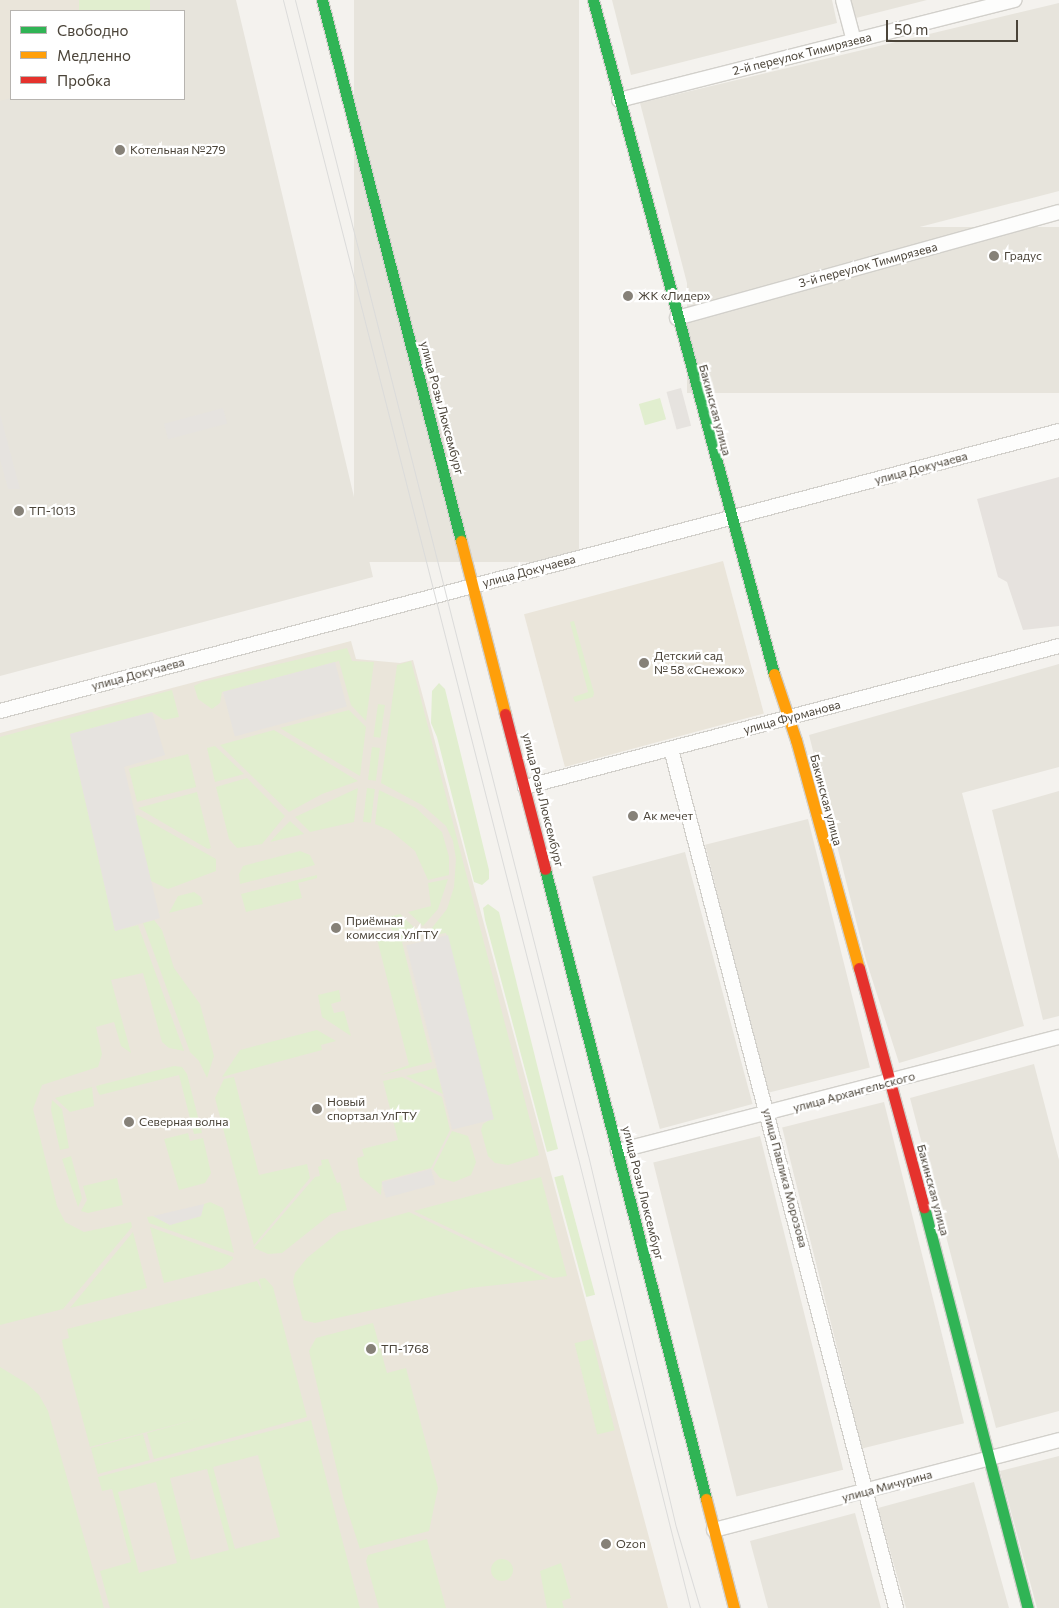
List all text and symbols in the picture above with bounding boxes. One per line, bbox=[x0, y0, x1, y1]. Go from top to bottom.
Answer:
legend bbox=[10, 10, 185, 100]
scale bar bbox=[889, 10, 1022, 42]
text: 50 m bbox=[894, 20, 928, 38]
text: Свободно bbox=[57, 21, 128, 39]
street label: 2-й переулок Тимирязева bbox=[731, 30, 873, 78]
text: Медленно bbox=[57, 46, 131, 64]
text: Пробка bbox=[57, 71, 111, 89]
place label: Котельная №279 bbox=[130, 143, 226, 157]
marker: Котельная №279 bbox=[114, 144, 126, 156]
street label: 3-й переулок Тимирязева bbox=[797, 240, 939, 290]
place label: Градус bbox=[1004, 249, 1042, 263]
marker: Градус bbox=[988, 250, 1000, 262]
place label: ЖК «Лидер» bbox=[638, 289, 710, 303]
marker: ЖК «Лидер» bbox=[622, 290, 634, 302]
street label: улица Розы Люксембург bbox=[417, 340, 467, 476]
street label: Бакинская улица bbox=[696, 363, 734, 457]
street label: улица Докучаева bbox=[873, 449, 969, 487]
place label: ТП-1013 bbox=[29, 504, 76, 518]
marker: ТП-1013 bbox=[13, 505, 25, 517]
street label: улица Докучаева bbox=[481, 552, 577, 590]
place label: Детский сад № 58 «Снежок» bbox=[654, 649, 745, 677]
street label: улица Докучаева bbox=[90, 655, 186, 693]
marker: Детский сад № 58 «Снежок» bbox=[638, 657, 650, 669]
street label: улица Фурманова bbox=[742, 697, 842, 737]
street label: улица Розы Люксембург bbox=[519, 731, 567, 869]
street label: Бакинская улица bbox=[807, 753, 845, 847]
place label: Ак мечет bbox=[643, 809, 693, 823]
marker: Ак мечет bbox=[627, 810, 639, 822]
place label: Приёмная комиссия УлГТУ bbox=[346, 914, 439, 942]
marker: Приёмная комиссия УлГТУ bbox=[330, 922, 342, 934]
street label: улица Архангельского bbox=[791, 1069, 917, 1115]
place label: Новый спортзал УлГТУ bbox=[327, 1095, 417, 1123]
marker: Новый спортзал УлГТУ bbox=[311, 1103, 323, 1115]
street label: улица Павлика Морозова bbox=[759, 1107, 811, 1249]
place label: Северная волна bbox=[139, 1115, 228, 1129]
marker: Северная волна bbox=[123, 1116, 135, 1128]
street label: улица Розы Люксембург bbox=[619, 1124, 667, 1262]
street label: Бакинская улица bbox=[914, 1143, 952, 1237]
place label: ТП-1768 bbox=[381, 1342, 429, 1356]
marker: ТП-1768 bbox=[365, 1343, 377, 1355]
street label: улица Мичурина bbox=[840, 1467, 934, 1505]
place label: Ozon bbox=[616, 1537, 646, 1551]
marker: Ozon bbox=[600, 1538, 612, 1550]

